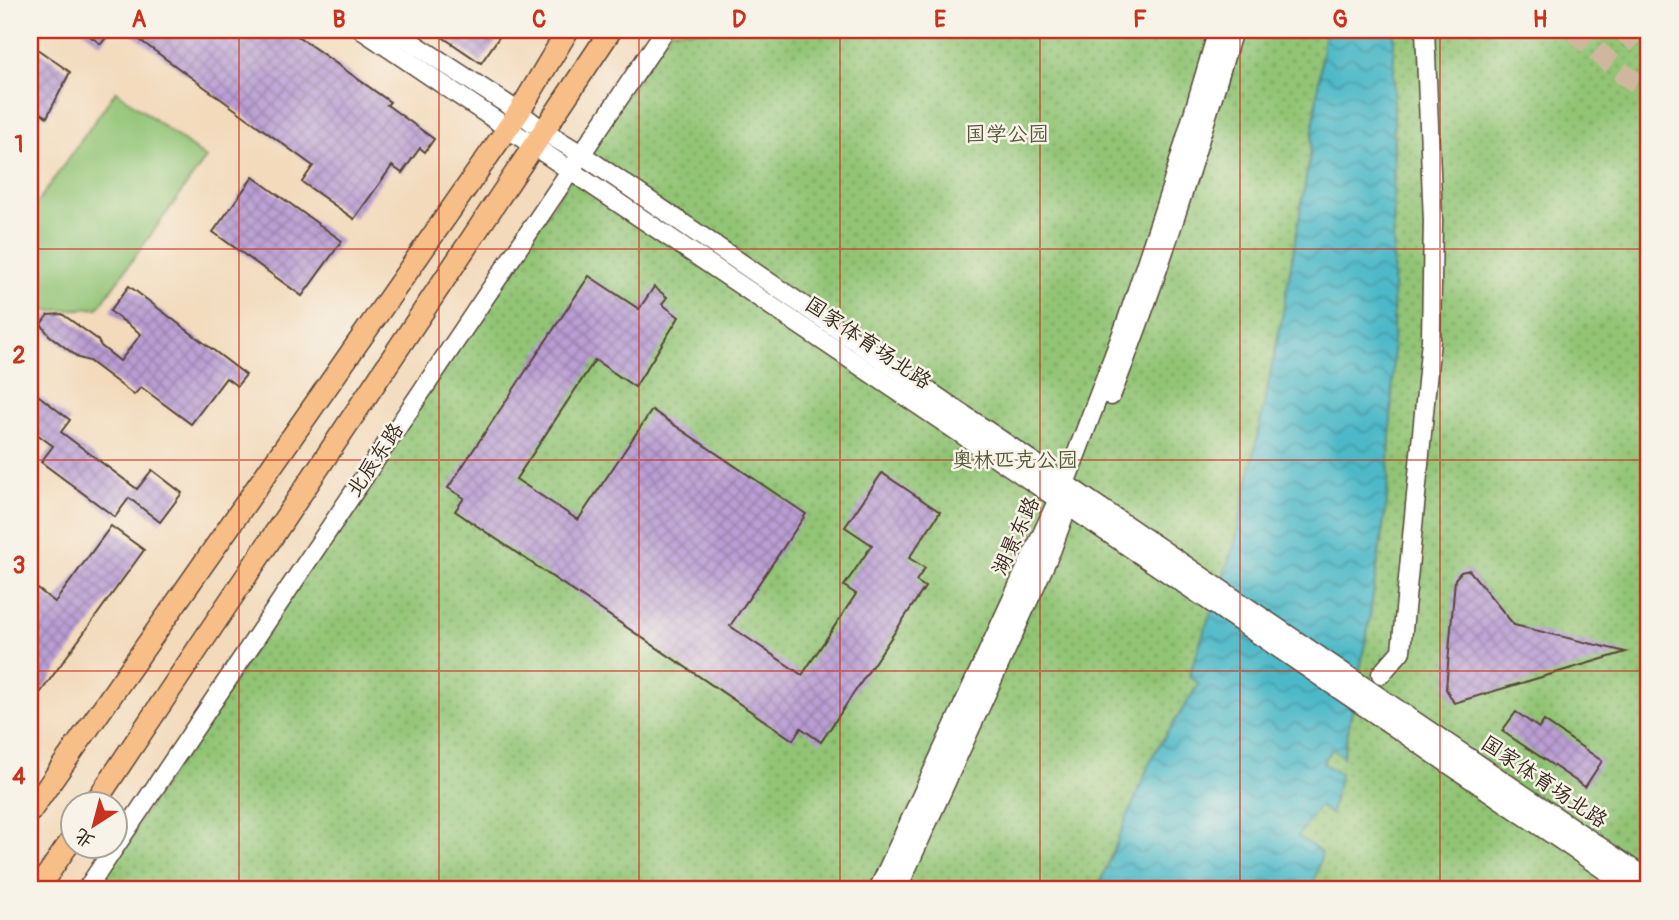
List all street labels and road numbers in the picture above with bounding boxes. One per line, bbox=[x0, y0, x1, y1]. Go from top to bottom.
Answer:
street label: 国家体育场北路 bbox=[800, 291, 936, 395]
street label: 北辰东路 bbox=[340, 418, 410, 502]
street label: 湖景东路 bbox=[986, 492, 1046, 580]
street label: 国家体育场北路 bbox=[1476, 730, 1612, 834]

